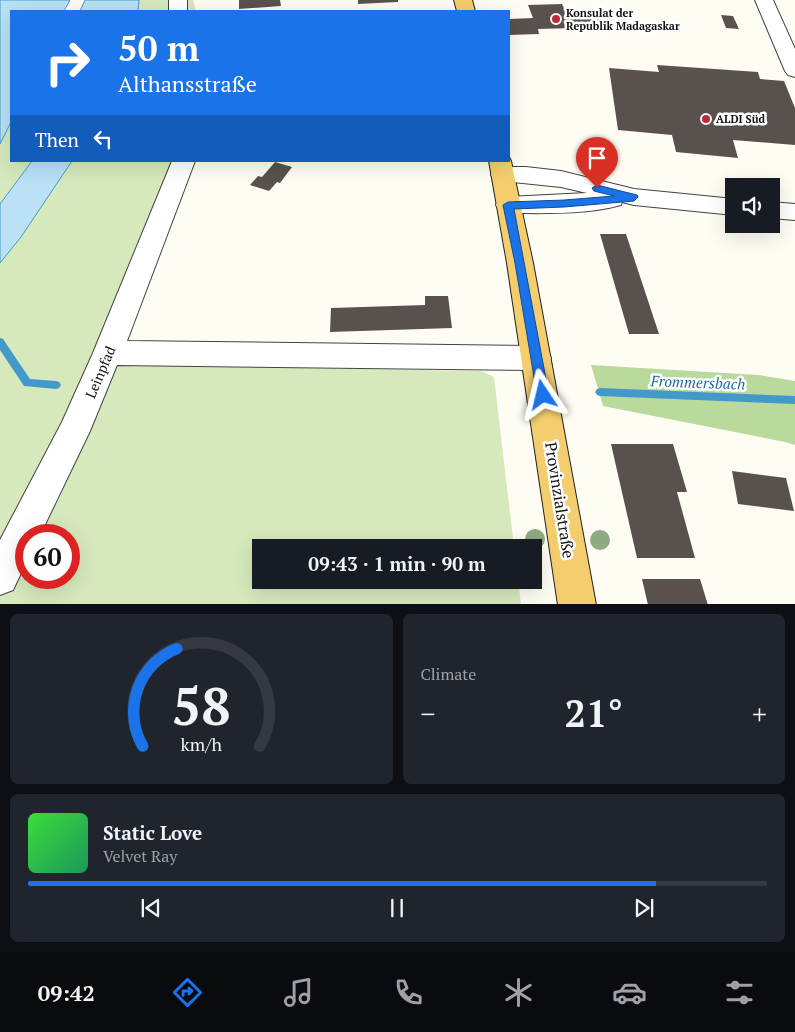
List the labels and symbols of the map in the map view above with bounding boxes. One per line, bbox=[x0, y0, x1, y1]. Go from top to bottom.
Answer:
place label: Konsulat der Republik Madagaskar bbox=[566, 6, 680, 33]
marker: Konsulat der Republik Madagaskar bbox=[550, 13, 562, 25]
place label: ALDI Süd bbox=[716, 112, 766, 126]
marker: ALDI Süd bbox=[700, 113, 712, 125]
pin bbox=[576, 137, 618, 188]
street label: Leinpfad bbox=[81, 343, 120, 401]
position arrow bbox=[516, 368, 568, 420]
water label: Frommersbach bbox=[649, 370, 746, 394]
street label: Provinzialstraße bbox=[540, 440, 580, 560]
speed limit sign: 60 bbox=[15, 524, 80, 589]

